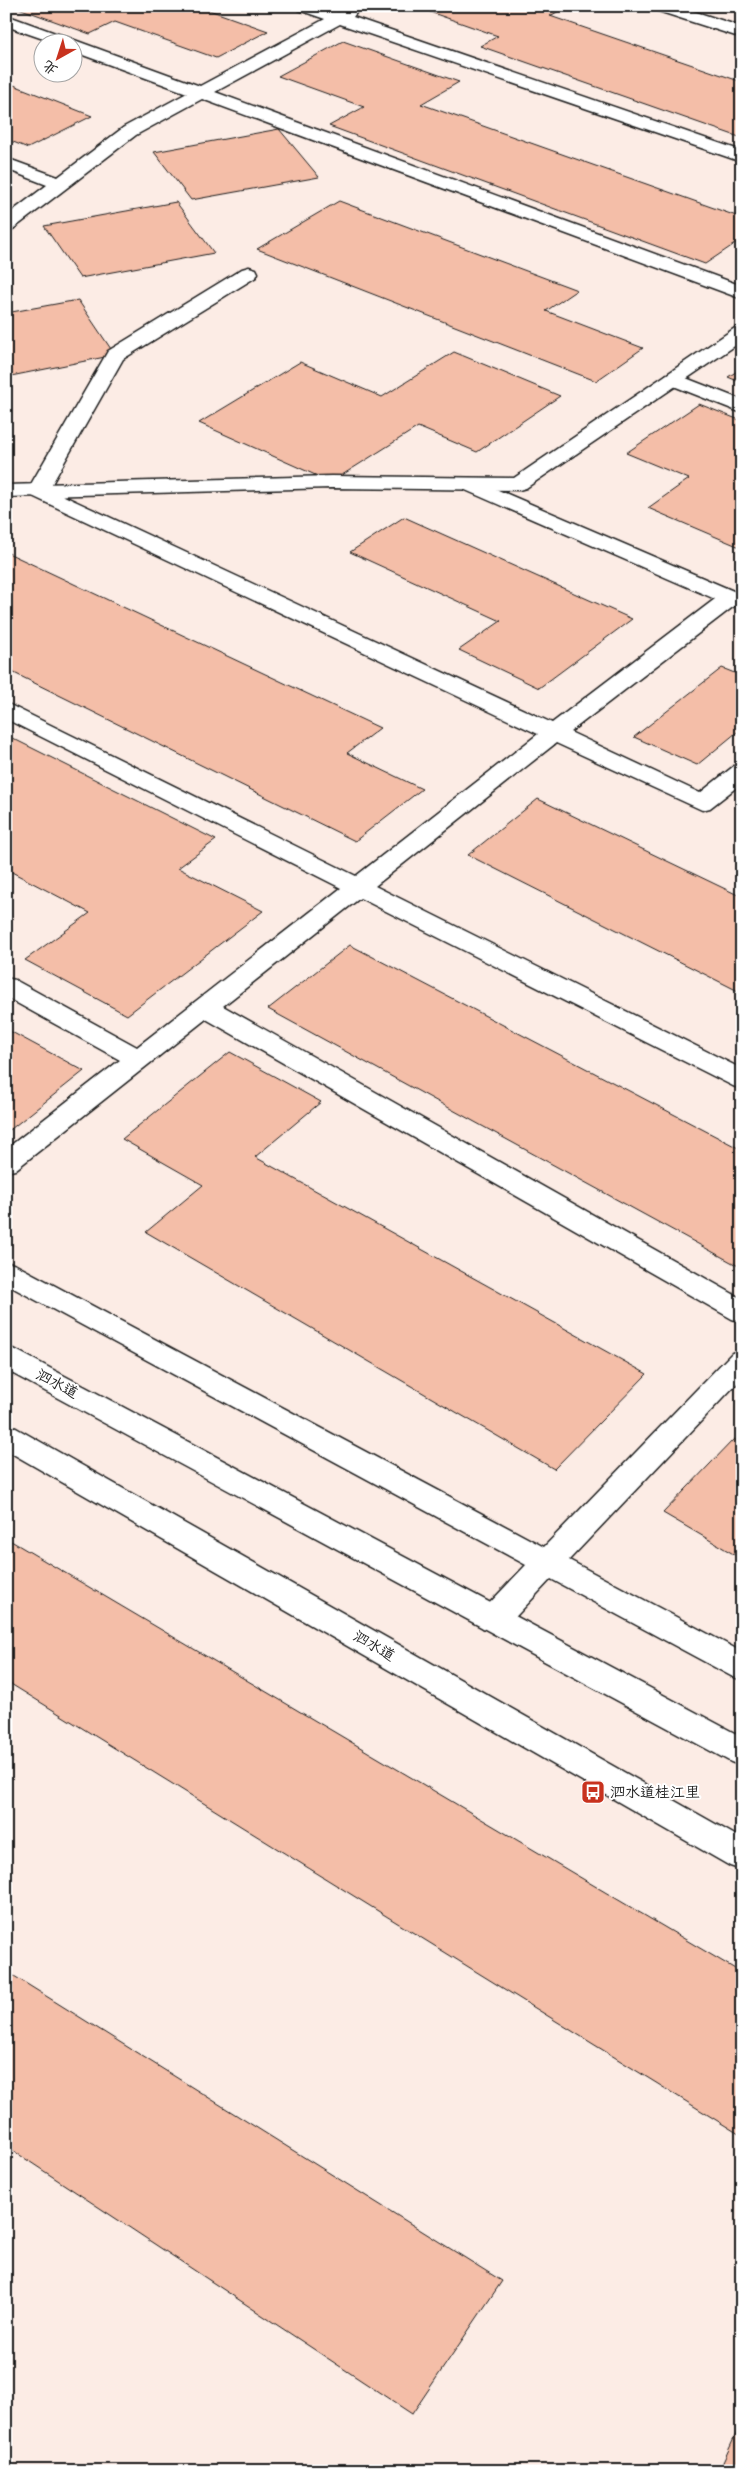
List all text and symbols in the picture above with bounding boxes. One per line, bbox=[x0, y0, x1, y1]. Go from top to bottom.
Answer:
north arrow bbox=[32, 32, 82, 82]
text: 北 bbox=[39, 57, 61, 79]
street label: 泗水道 bbox=[33, 1365, 81, 1403]
street label: 泗水道 bbox=[350, 1627, 398, 1665]
bus stop icon: 泗水道桂江里 bbox=[580, 1779, 606, 1805]
place label: 泗水道桂江里 bbox=[610, 1783, 700, 1802]

